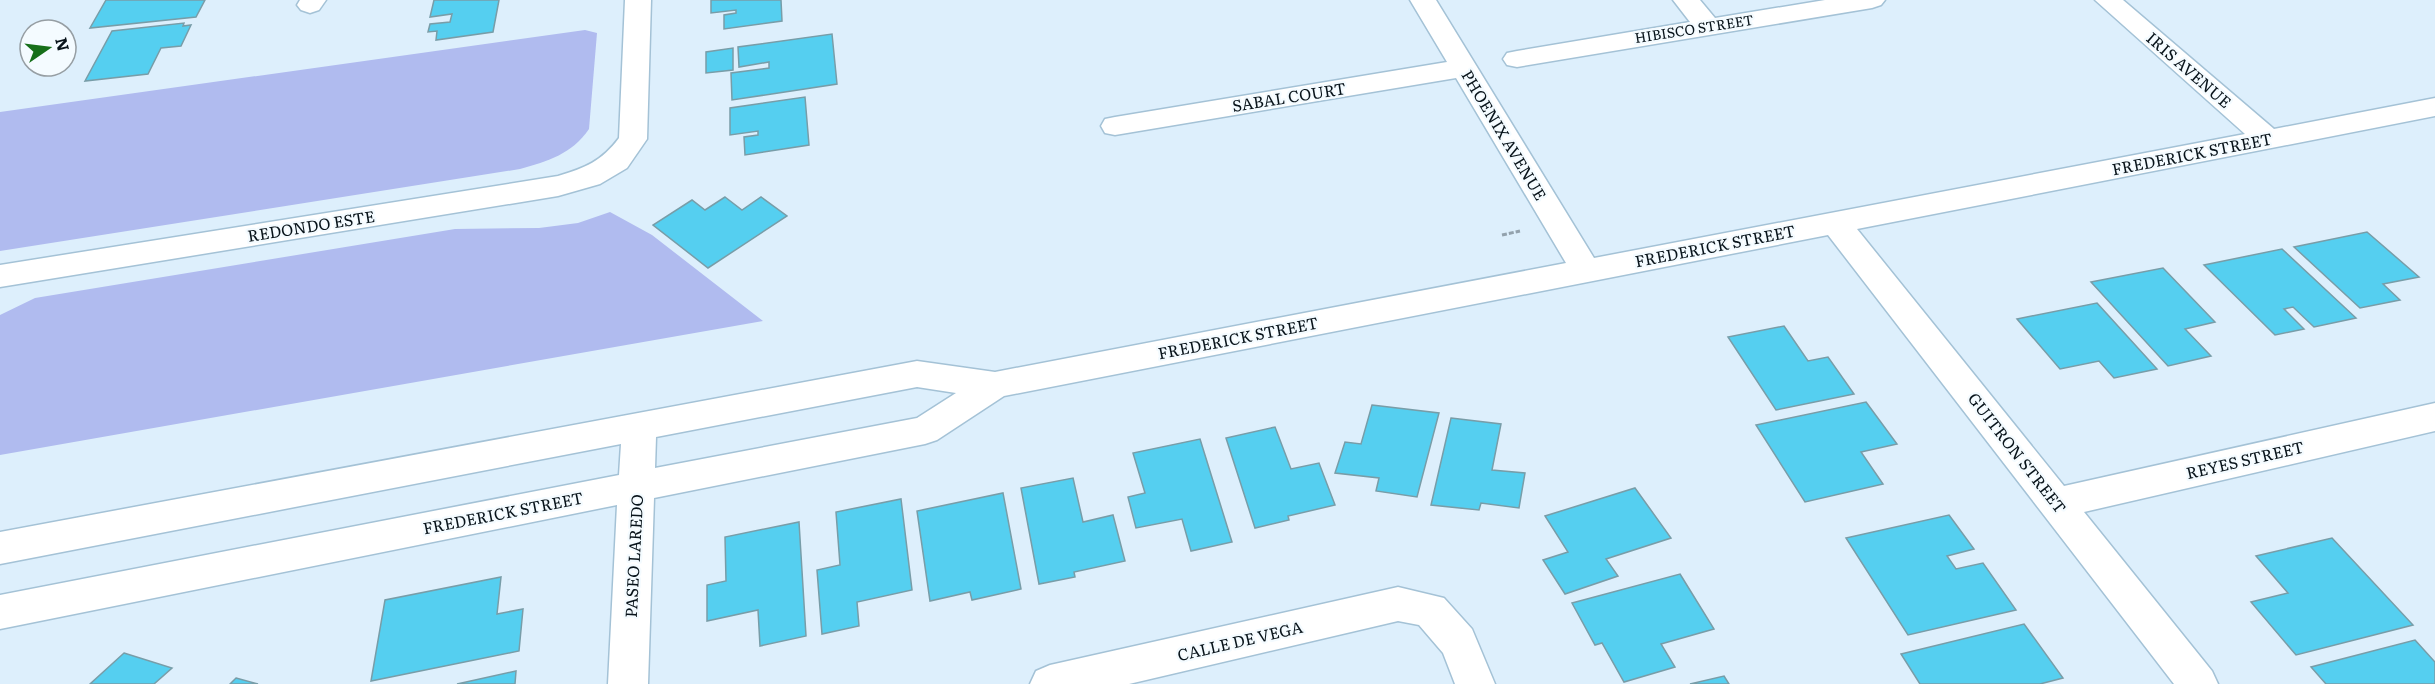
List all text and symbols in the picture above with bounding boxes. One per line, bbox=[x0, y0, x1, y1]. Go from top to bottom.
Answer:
street label: HIBISCO STREET bbox=[1633, 9, 1755, 47]
north arrow bbox=[18, 18, 78, 78]
street label: IRIS AVENUE bbox=[2142, 25, 2238, 113]
text: N bbox=[50, 35, 77, 54]
street label: PHOENIX AVENUE bbox=[1456, 65, 1553, 204]
street label: SABAL COURT bbox=[1230, 75, 1348, 117]
street label: FREDERICK STREET bbox=[2110, 126, 2274, 180]
street label: REDONDO ESTE bbox=[245, 203, 376, 247]
street label: FREDERICK STREET bbox=[1633, 218, 1797, 272]
street label: FREDERICK STREET bbox=[1156, 310, 1320, 364]
street label: GUITRON STREET bbox=[1963, 387, 2073, 518]
street label: REYES STREET bbox=[2183, 434, 2306, 484]
street label: FREDERICK STREET bbox=[421, 485, 585, 539]
street label: PASEO LAREDO bbox=[618, 494, 648, 618]
street label: CALLE DE VEGA bbox=[1175, 614, 1305, 666]

